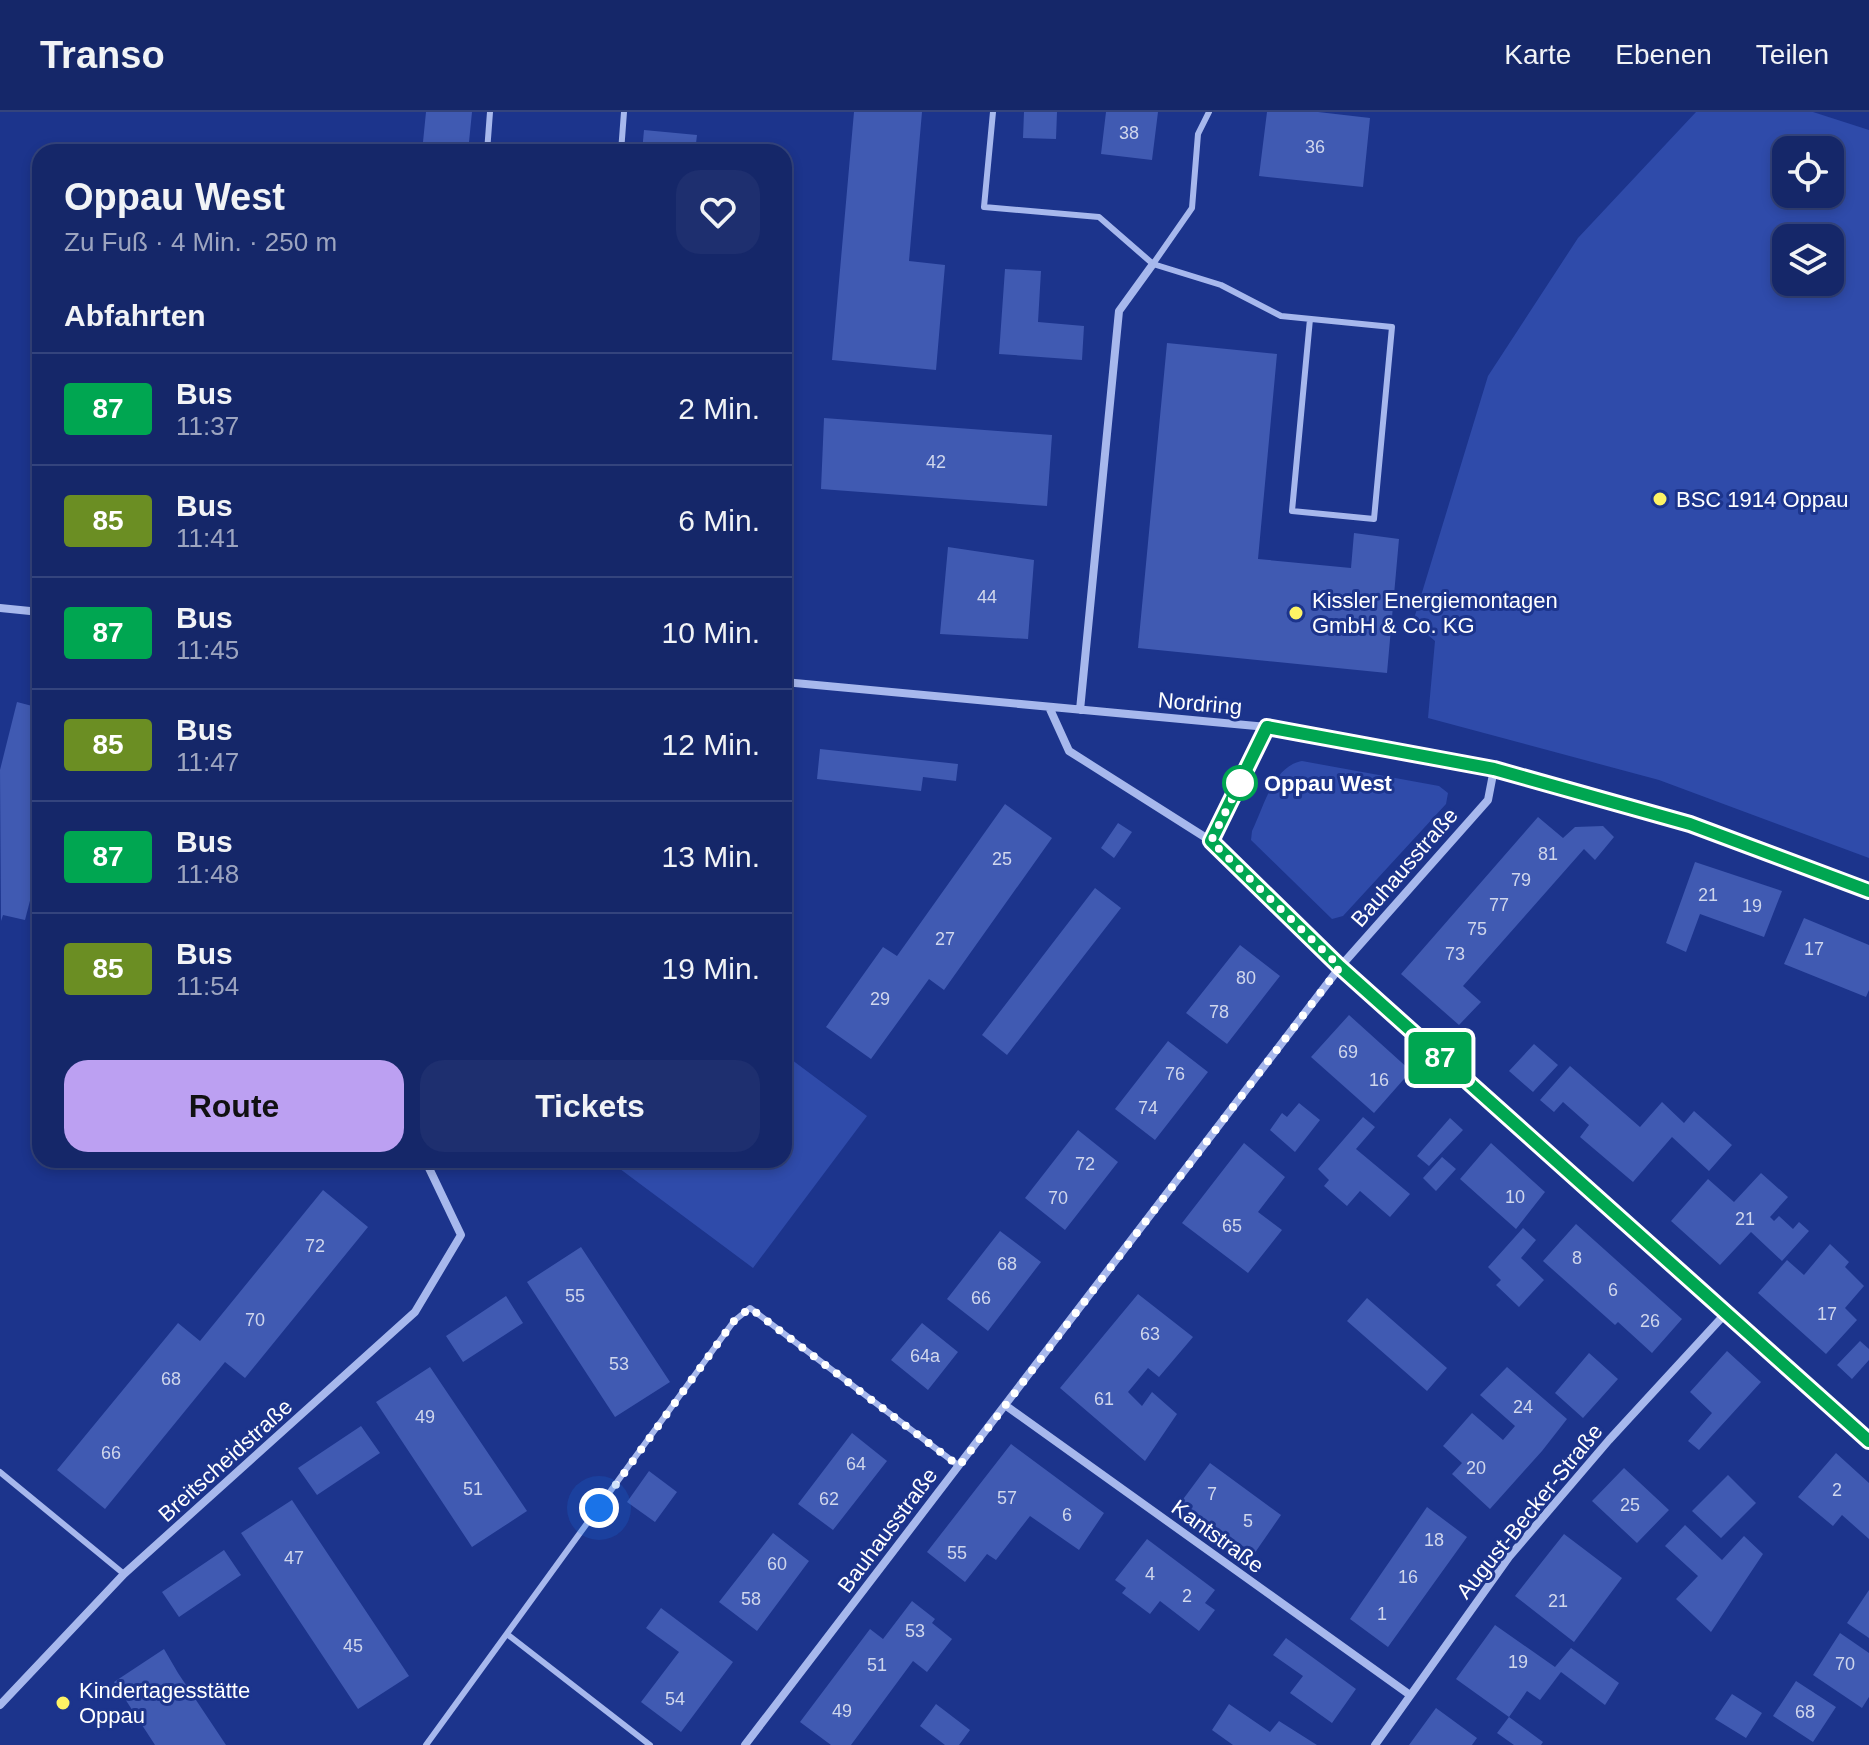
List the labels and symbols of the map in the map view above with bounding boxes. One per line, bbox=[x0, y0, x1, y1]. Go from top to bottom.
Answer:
house number: 38 bbox=[1119, 123, 1139, 143]
house number: 36 bbox=[1305, 137, 1325, 157]
house number: 42 bbox=[926, 452, 946, 472]
place label: BSC 1914 Oppau bbox=[1676, 487, 1848, 512]
marker: BSC 1914 Oppau bbox=[1651, 490, 1669, 508]
house number: 44 bbox=[977, 587, 997, 607]
place label: Kissler Energiemontagen GmbH & Co. KG bbox=[1312, 588, 1558, 638]
marker: Kissler Energiemontagen GmbH & Co. KG bbox=[1287, 604, 1305, 622]
street label: Nordring bbox=[1157, 687, 1243, 720]
marker: Oppau West bbox=[1223, 766, 1257, 800]
place label: Oppau West bbox=[1264, 771, 1393, 796]
street label: Bauhausstraße bbox=[1346, 803, 1463, 932]
house number: 81 bbox=[1538, 844, 1558, 864]
house number: 25 bbox=[992, 849, 1012, 869]
house number: 79 bbox=[1511, 870, 1531, 890]
house number: 21 bbox=[1698, 885, 1718, 905]
house number: 77 bbox=[1489, 895, 1509, 915]
house number: 19 bbox=[1742, 896, 1762, 916]
house number: 75 bbox=[1467, 919, 1487, 939]
house number: 27 bbox=[935, 929, 955, 949]
house number: 17 bbox=[1804, 939, 1824, 959]
house number: 73 bbox=[1445, 944, 1465, 964]
house number: 80 bbox=[1236, 968, 1256, 988]
house number: 29 bbox=[870, 989, 890, 1009]
house number: 78 bbox=[1209, 1002, 1229, 1022]
line badge: 87 bbox=[1404, 1032, 1476, 1084]
house number: 69 bbox=[1338, 1042, 1358, 1062]
house number: 76 bbox=[1165, 1064, 1185, 1084]
house number: 16 bbox=[1369, 1070, 1389, 1090]
house number: 74 bbox=[1138, 1098, 1158, 1118]
house number: 72 bbox=[1075, 1154, 1095, 1174]
house number: 10 bbox=[1505, 1187, 1525, 1207]
house number: 70 bbox=[1048, 1188, 1068, 1208]
house number: 21 bbox=[1735, 1209, 1755, 1229]
house number: 65 bbox=[1222, 1216, 1242, 1236]
house number: 72 bbox=[305, 1236, 325, 1256]
house number: 8 bbox=[1572, 1248, 1582, 1268]
house number: 68 bbox=[997, 1254, 1017, 1274]
house number: 6 bbox=[1608, 1280, 1618, 1300]
house number: 55 bbox=[565, 1286, 585, 1306]
house number: 66 bbox=[971, 1288, 991, 1308]
house number: 17 bbox=[1817, 1304, 1837, 1324]
house number: 70 bbox=[245, 1310, 265, 1330]
house number: 26 bbox=[1640, 1311, 1660, 1331]
house number: 63 bbox=[1140, 1324, 1160, 1344]
house number: 64a bbox=[910, 1346, 941, 1366]
house number: 53 bbox=[609, 1354, 629, 1374]
house number: 68 bbox=[161, 1369, 181, 1389]
house number: 61 bbox=[1094, 1389, 1114, 1409]
street label: Breitscheidstraße bbox=[153, 1394, 297, 1527]
house number: 24 bbox=[1513, 1397, 1533, 1417]
house number: 49 bbox=[415, 1407, 435, 1427]
street label: August-Becker-Straße bbox=[1451, 1419, 1608, 1604]
house number: 66 bbox=[101, 1443, 121, 1463]
house number: 64 bbox=[846, 1454, 866, 1474]
house number: 20 bbox=[1466, 1458, 1486, 1478]
street label: Bauhausstraße bbox=[833, 1463, 942, 1597]
house number: 51 bbox=[463, 1479, 483, 1499]
house number: 2 bbox=[1832, 1480, 1842, 1500]
house number: 7 bbox=[1207, 1484, 1217, 1504]
your location bbox=[579, 1488, 619, 1528]
house number: 57 bbox=[997, 1488, 1017, 1508]
house number: 62 bbox=[819, 1489, 839, 1509]
street label: Kantstraße bbox=[1167, 1495, 1269, 1578]
house number: 25 bbox=[1620, 1495, 1640, 1515]
house number: 6 bbox=[1062, 1505, 1072, 1525]
house number: 5 bbox=[1243, 1511, 1253, 1531]
house number: 18 bbox=[1424, 1530, 1444, 1550]
house number: 55 bbox=[947, 1543, 967, 1563]
house number: 47 bbox=[284, 1548, 304, 1568]
house number: 60 bbox=[767, 1554, 787, 1574]
house number: 4 bbox=[1145, 1564, 1155, 1584]
house number: 16 bbox=[1398, 1567, 1418, 1587]
house number: 2 bbox=[1182, 1586, 1192, 1606]
house number: 58 bbox=[741, 1589, 761, 1609]
house number: 21 bbox=[1548, 1591, 1568, 1611]
house number: 1 bbox=[1377, 1604, 1387, 1624]
house number: 53 bbox=[905, 1621, 925, 1641]
house number: 45 bbox=[343, 1636, 363, 1656]
house number: 19 bbox=[1508, 1652, 1528, 1672]
house number: 70 bbox=[1835, 1654, 1855, 1674]
house number: 51 bbox=[867, 1655, 887, 1675]
place label: Kindertagesstätte Oppau bbox=[79, 1678, 250, 1728]
house number: 54 bbox=[665, 1689, 685, 1709]
marker: Kindertagesstätte Oppau bbox=[54, 1694, 72, 1712]
house number: 49 bbox=[832, 1701, 852, 1721]
house number: 68 bbox=[1795, 1702, 1815, 1722]

